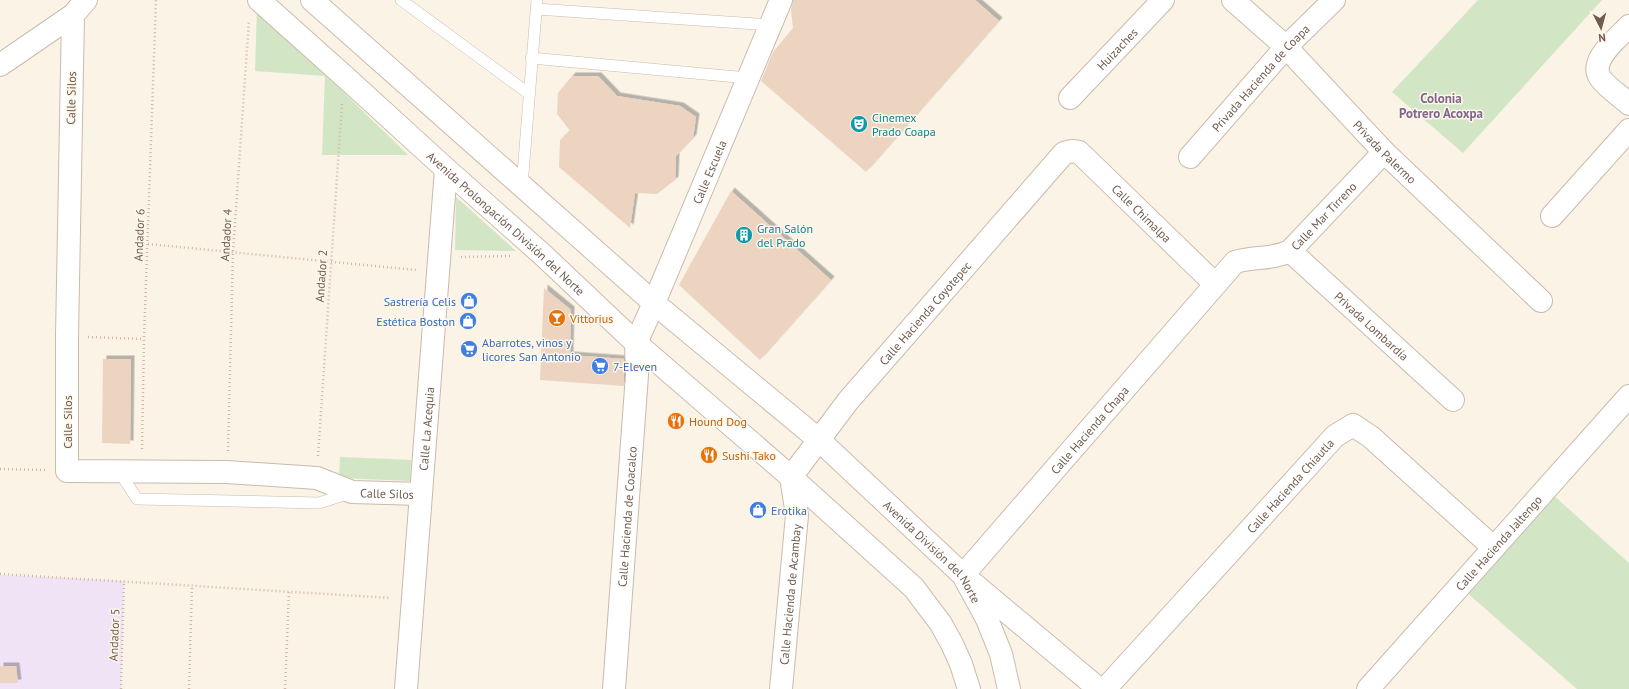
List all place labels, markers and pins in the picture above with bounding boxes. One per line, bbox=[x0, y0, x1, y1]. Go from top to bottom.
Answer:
place label: Cinemex Prado Coapa bbox=[872, 110, 936, 139]
theatre icon: Cinemex Prado Coapa bbox=[849, 114, 869, 134]
place label: Gran Salón del Prado bbox=[757, 221, 813, 250]
building icon: Gran Salón del Prado bbox=[734, 225, 754, 245]
shop icon: Sastrería Celis bbox=[459, 291, 479, 311]
place label: Sastrería Celis bbox=[384, 294, 456, 309]
bar icon: Vittorius bbox=[547, 308, 567, 328]
shop icon: Estética Boston bbox=[458, 311, 478, 331]
place label: Vittorius bbox=[569, 311, 613, 326]
place label: Estética Boston bbox=[376, 314, 455, 329]
place label: Abarrotes, vinos y licores San Antonio bbox=[482, 335, 581, 364]
supermarket icon: Abarrotes, vinos y licores San Antonio bbox=[459, 339, 479, 359]
supermarket icon: 7-Eleven bbox=[590, 356, 610, 376]
place label: 7-Eleven bbox=[613, 359, 657, 374]
restaurant icon: Hound Dog bbox=[666, 411, 686, 431]
place label: Hound Dog bbox=[689, 414, 747, 429]
restaurant icon: Sushi Tako bbox=[699, 445, 719, 465]
place label: Sushi Tako bbox=[722, 448, 776, 463]
shop icon: Erotika bbox=[748, 500, 768, 520]
place label: Erotika bbox=[771, 503, 807, 518]

